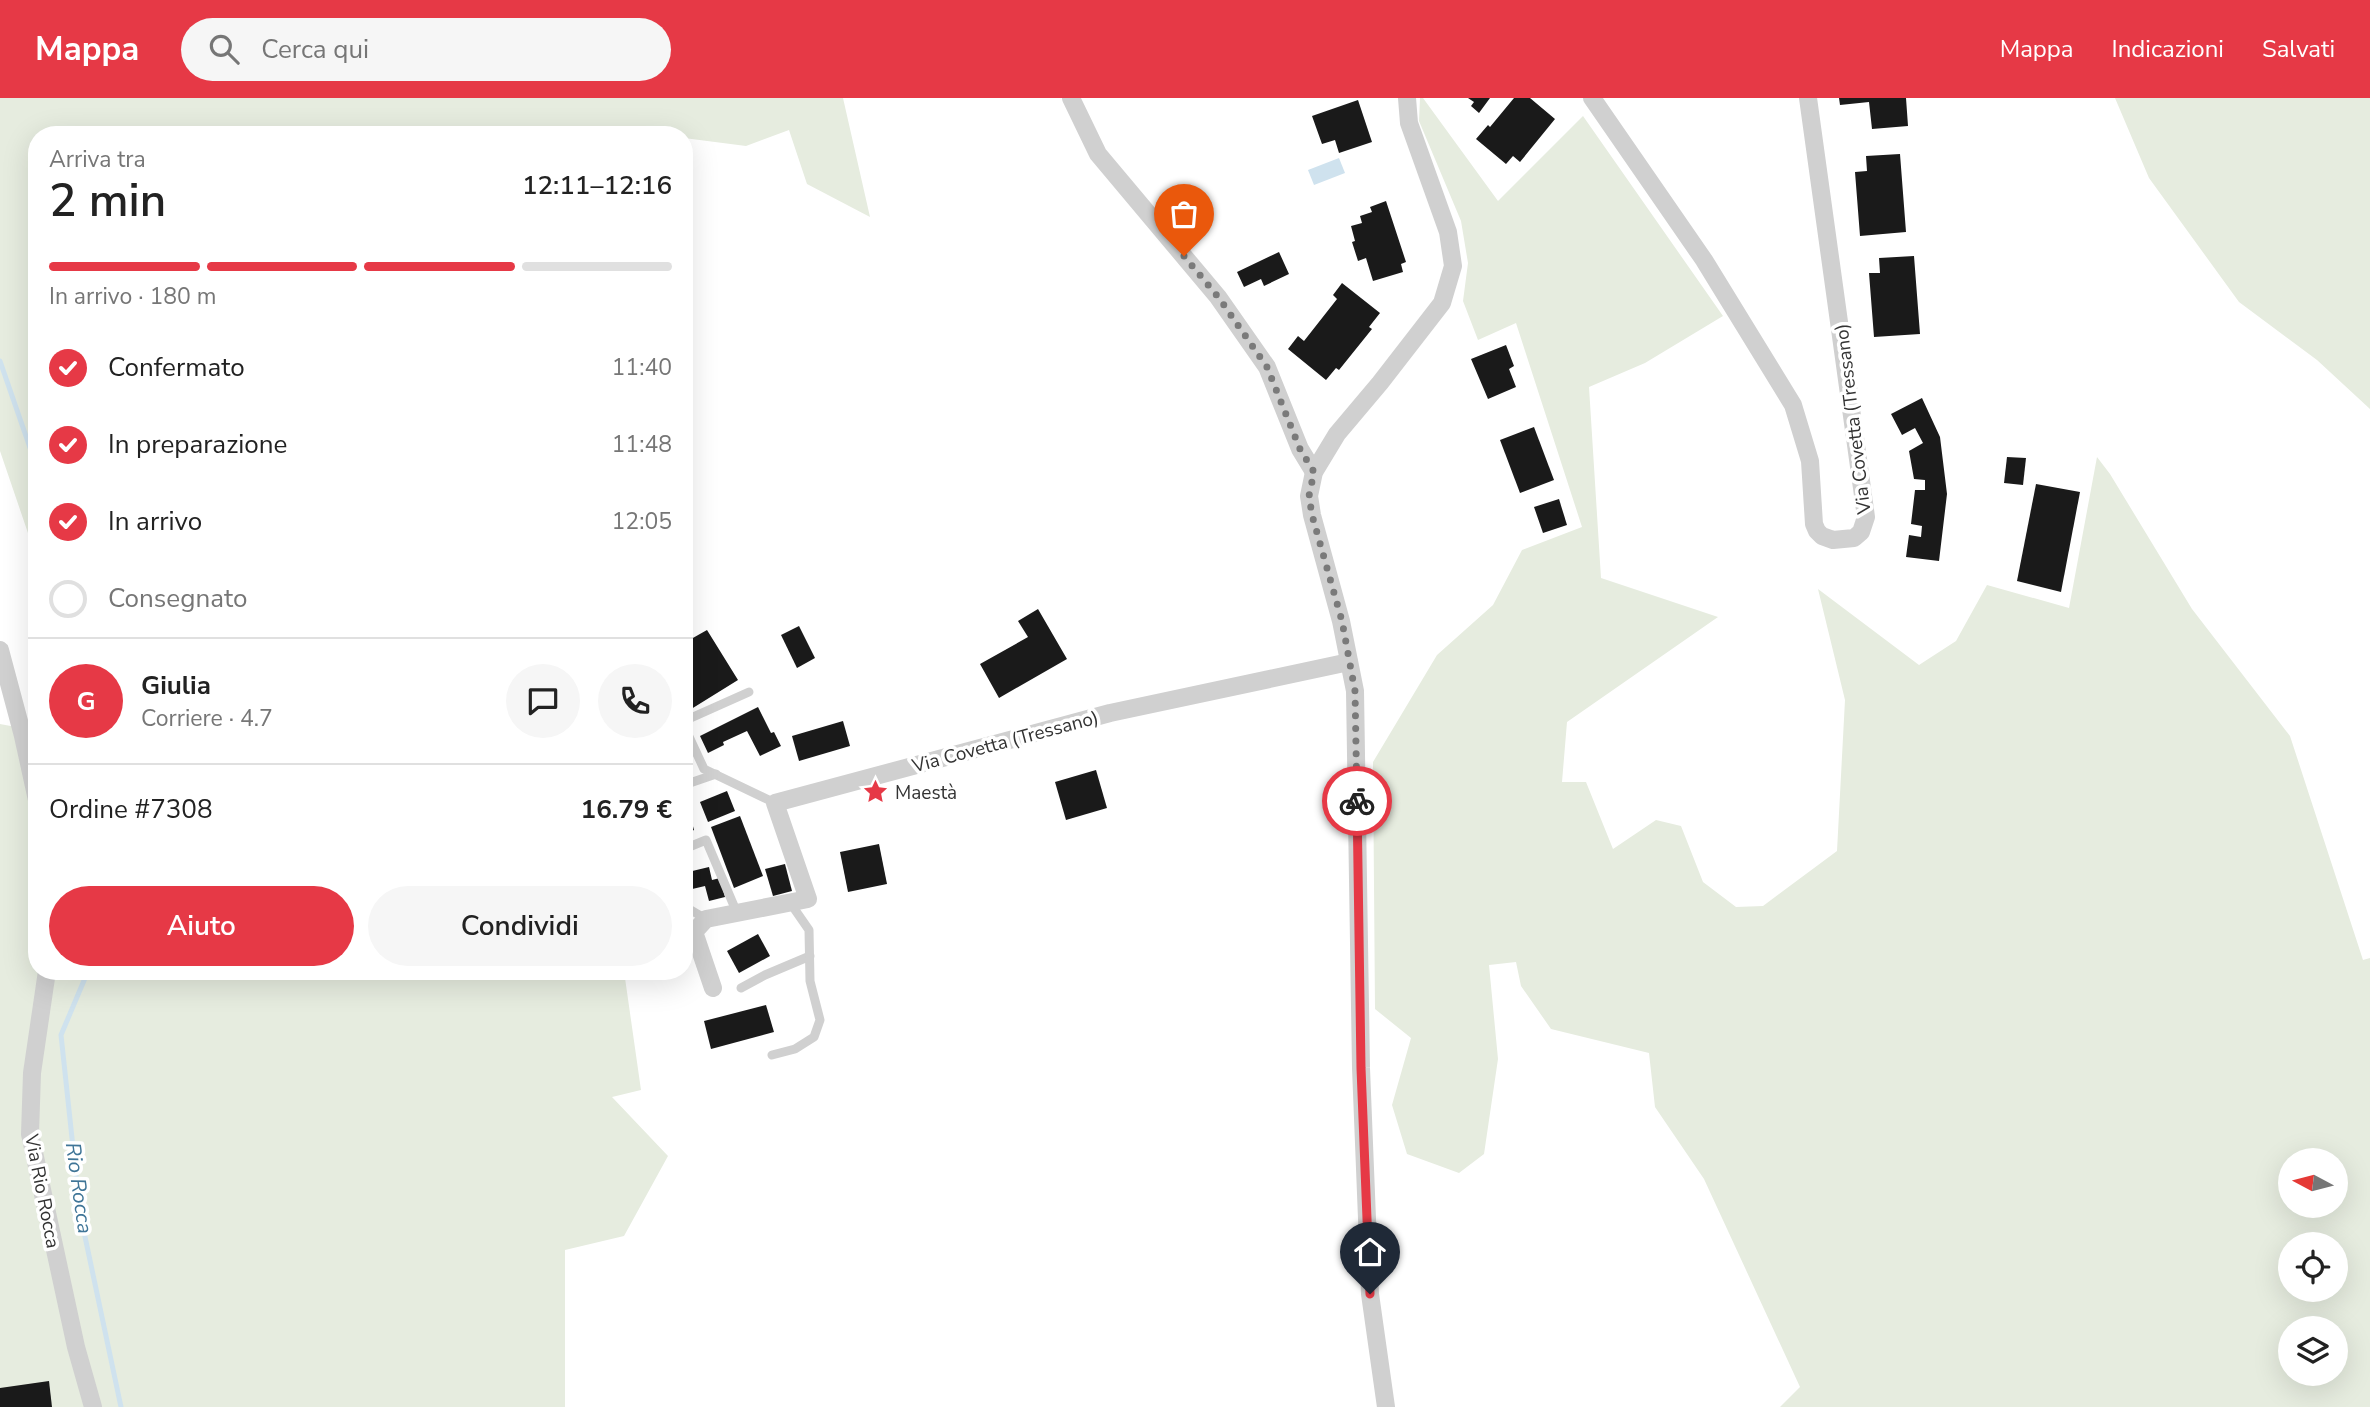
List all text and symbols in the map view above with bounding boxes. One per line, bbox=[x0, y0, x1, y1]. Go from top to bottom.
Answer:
search box bbox=[181, 18, 671, 81]
text: Mappa bbox=[35, 27, 139, 72]
icon: search bbox=[205, 30, 243, 68]
text: Cerca qui bbox=[261, 32, 369, 67]
text: Mappa bbox=[2000, 33, 2074, 65]
text: Indicazioni bbox=[2112, 33, 2224, 65]
text: Salvati bbox=[2262, 33, 2335, 65]
text: Arriva tra bbox=[49, 144, 146, 175]
text: 12:11–12:16 bbox=[522, 168, 672, 203]
text: 2 min bbox=[49, 169, 166, 232]
pin bbox=[1154, 184, 1214, 256]
icon: bag bbox=[1165, 195, 1203, 233]
text: In arrivo · 180 m bbox=[49, 281, 216, 312]
street label: Via Covetta (Tressano) bbox=[1828, 322, 1878, 517]
icon: check bbox=[49, 349, 87, 387]
text: Confermato bbox=[108, 350, 245, 385]
text: 11:40 bbox=[612, 352, 672, 383]
icon: check bbox=[49, 426, 87, 464]
text: In preparazione bbox=[108, 427, 287, 462]
text: 11:48 bbox=[612, 429, 672, 460]
icon: check bbox=[49, 503, 87, 541]
text: In arrivo bbox=[108, 504, 202, 539]
text: 12:05 bbox=[612, 506, 672, 537]
text: Consegnato bbox=[108, 581, 247, 616]
button: chat bbox=[506, 664, 580, 738]
button: phone bbox=[598, 664, 672, 738]
text: Giulia bbox=[141, 668, 211, 703]
text: G bbox=[76, 684, 96, 719]
text: Corriere · 4.7 bbox=[141, 703, 273, 734]
street label: Via Covetta (Tressano) bbox=[908, 705, 1101, 780]
courier bbox=[1322, 766, 1392, 836]
place icon: Maestà bbox=[861, 778, 889, 806]
place label: Maestà bbox=[895, 780, 957, 806]
icon: bike bbox=[1338, 782, 1376, 820]
text: Ordine #7308 bbox=[49, 792, 213, 827]
text: 16.79 € bbox=[581, 792, 672, 827]
button: Aiuto bbox=[49, 886, 354, 966]
button: Condividi bbox=[368, 886, 672, 966]
street label: Via Rio Rocca bbox=[18, 1131, 66, 1250]
water label: Rio Rocca bbox=[59, 1141, 99, 1235]
north arrow bbox=[2278, 1148, 2348, 1218]
map controls bbox=[2278, 1148, 2348, 1386]
pin bbox=[1340, 1222, 1400, 1294]
button: locate bbox=[2278, 1232, 2348, 1302]
icon: home bbox=[1351, 1233, 1389, 1271]
button: layers bbox=[2278, 1316, 2348, 1386]

